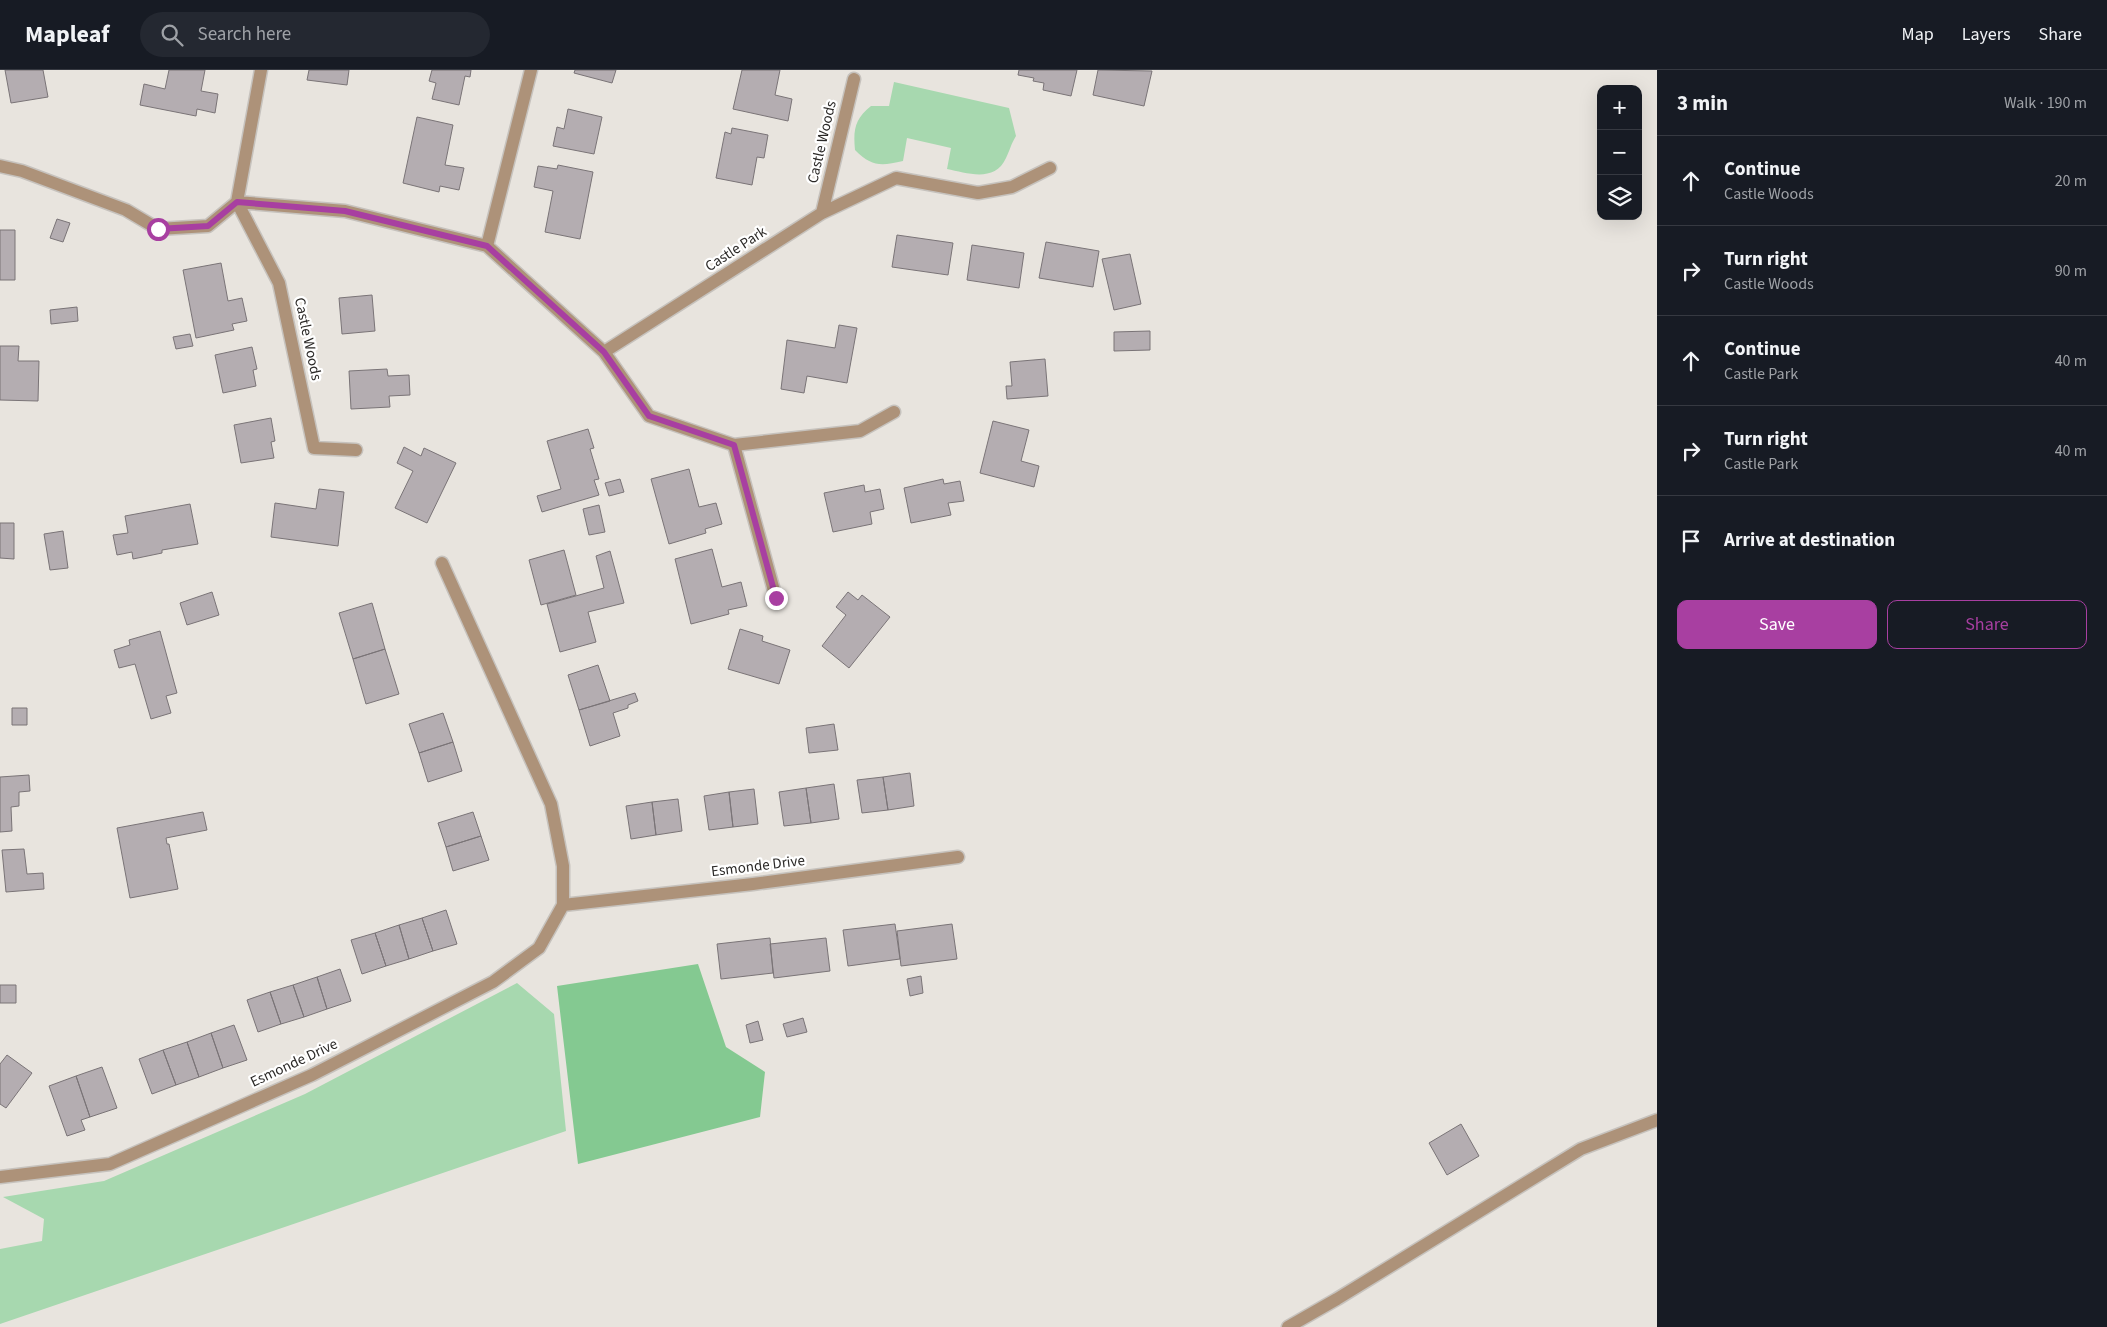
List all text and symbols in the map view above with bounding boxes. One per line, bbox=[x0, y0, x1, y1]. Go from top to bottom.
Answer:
search box bbox=[140, 12, 490, 57]
text: Mapleaf bbox=[25, 17, 110, 52]
icon: search bbox=[158, 21, 186, 49]
text: Search here bbox=[198, 21, 291, 48]
text: Map bbox=[1902, 22, 1934, 47]
text: Layers bbox=[1962, 22, 2011, 47]
text: Share bbox=[2039, 22, 2082, 47]
map controls bbox=[1597, 85, 1642, 220]
button: + bbox=[1597, 85, 1642, 130]
text: 3 min bbox=[1677, 88, 1728, 118]
text: Walk · 190 m bbox=[2004, 92, 2087, 114]
street label: Castle Woods bbox=[802, 99, 842, 185]
button: − bbox=[1597, 130, 1642, 175]
text: Continue bbox=[1724, 156, 1801, 183]
icon: ahead bbox=[1677, 167, 1705, 195]
text: 20 m bbox=[2055, 170, 2087, 192]
button: layers bbox=[1597, 175, 1642, 220]
text: Castle Woods bbox=[1724, 183, 1814, 205]
route start bbox=[147, 218, 170, 241]
street label: Castle Park bbox=[701, 221, 771, 277]
text: Turn right bbox=[1724, 246, 1808, 273]
icon: right bbox=[1677, 257, 1705, 285]
text: 90 m bbox=[2055, 260, 2087, 282]
text: Castle Woods bbox=[1724, 273, 1814, 295]
street label: Castle Woods bbox=[289, 296, 327, 382]
text: Continue bbox=[1724, 336, 1801, 363]
icon: ahead bbox=[1677, 347, 1705, 375]
text: 40 m bbox=[2055, 350, 2087, 372]
text: Castle Park bbox=[1724, 363, 1798, 385]
text: Turn right bbox=[1724, 426, 1808, 453]
icon: right bbox=[1677, 437, 1705, 465]
text: 40 m bbox=[2055, 440, 2087, 462]
text: Castle Park bbox=[1724, 453, 1798, 475]
icon: arrive bbox=[1677, 527, 1705, 555]
text: Arrive at destination bbox=[1724, 527, 1895, 554]
route end bbox=[765, 587, 788, 610]
button: Save bbox=[1677, 600, 1877, 649]
button: Share bbox=[1887, 600, 2087, 649]
street label: Esmonde Drive bbox=[710, 850, 806, 882]
street label: Esmonde Drive bbox=[247, 1034, 341, 1092]

